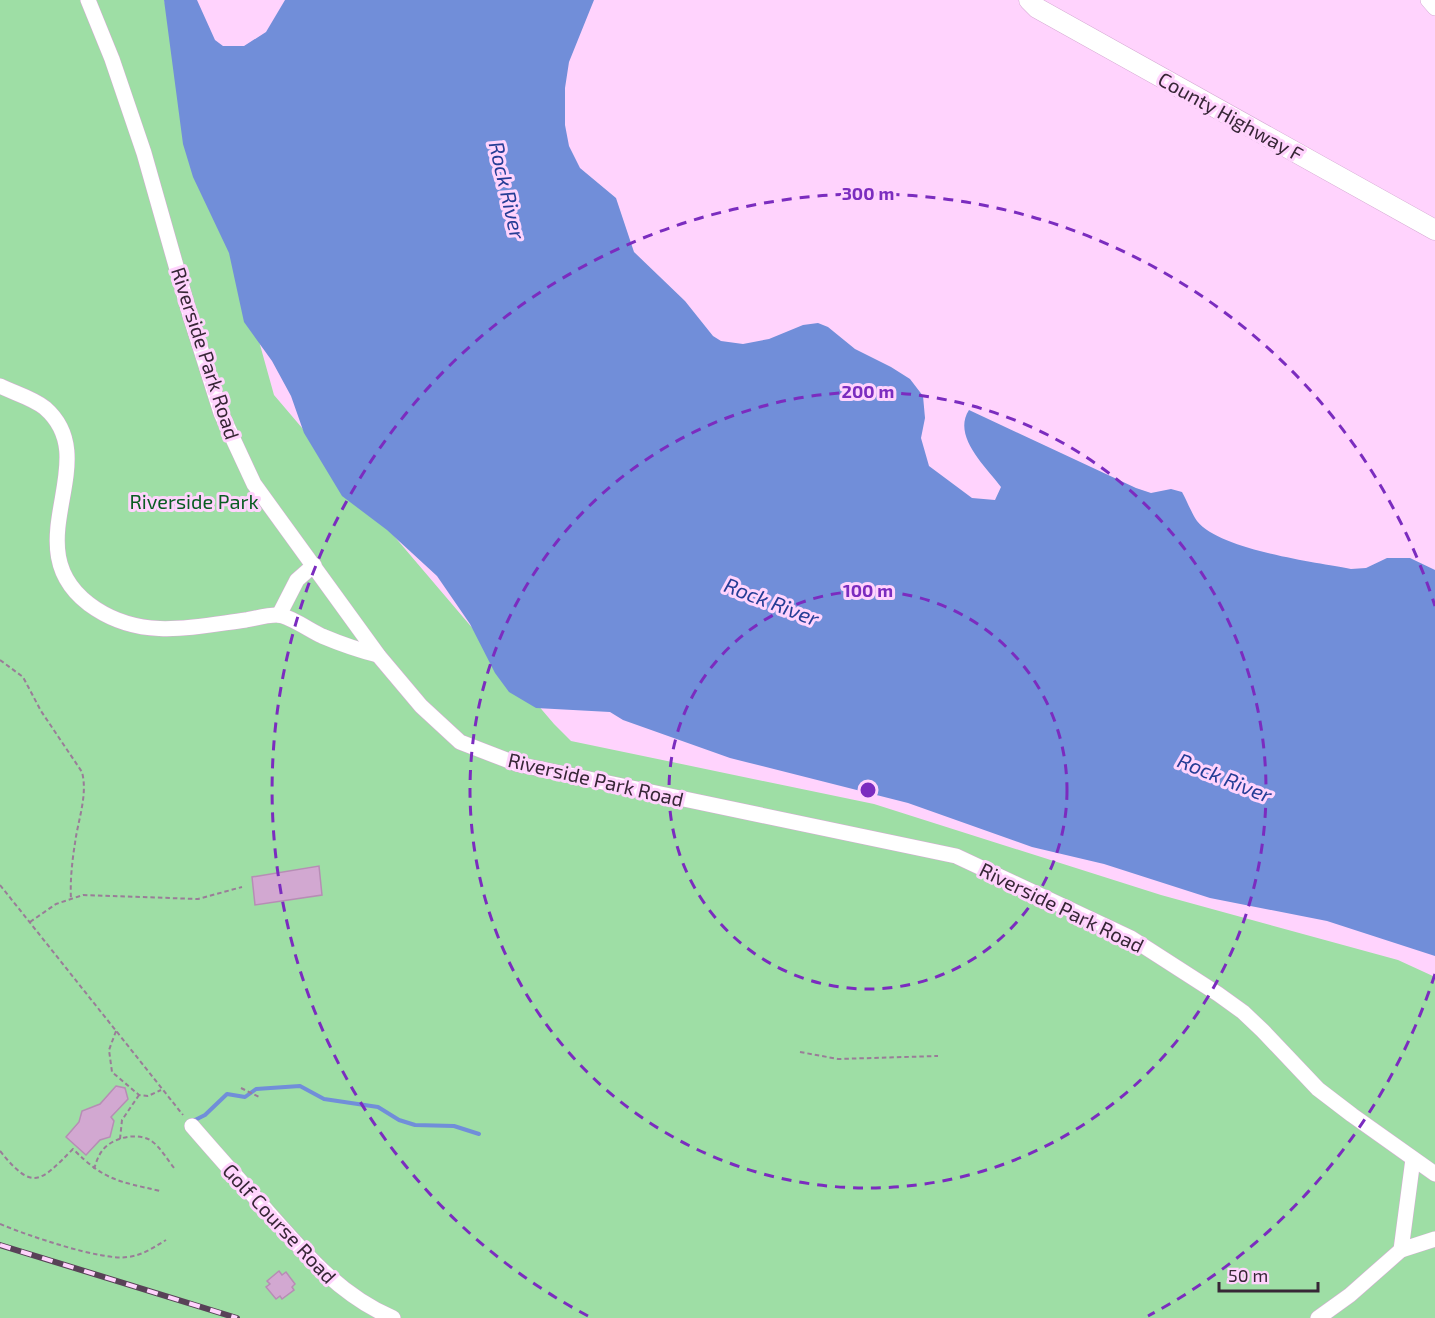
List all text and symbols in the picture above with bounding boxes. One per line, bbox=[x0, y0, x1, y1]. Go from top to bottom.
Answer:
street label: County Highway F bbox=[1154, 66, 1308, 166]
water label: Rock River bbox=[485, 139, 532, 242]
text: 300 m bbox=[842, 182, 894, 204]
street label: Riverside Park Road bbox=[167, 264, 245, 442]
text: 200 m bbox=[842, 380, 894, 402]
park label: Riverside Park bbox=[129, 489, 259, 513]
water label: Rock River bbox=[721, 572, 823, 631]
text: 100 m bbox=[843, 579, 893, 601]
street label: Riverside Park Road bbox=[506, 747, 686, 811]
water label: Rock River bbox=[1174, 747, 1276, 807]
centre of rings bbox=[858, 780, 878, 800]
street label: Riverside Park Road bbox=[976, 857, 1148, 957]
street label: Golf Course Road bbox=[218, 1158, 342, 1288]
scale bar bbox=[1219, 1255, 1318, 1293]
text: 50 m bbox=[1228, 1264, 1268, 1286]

